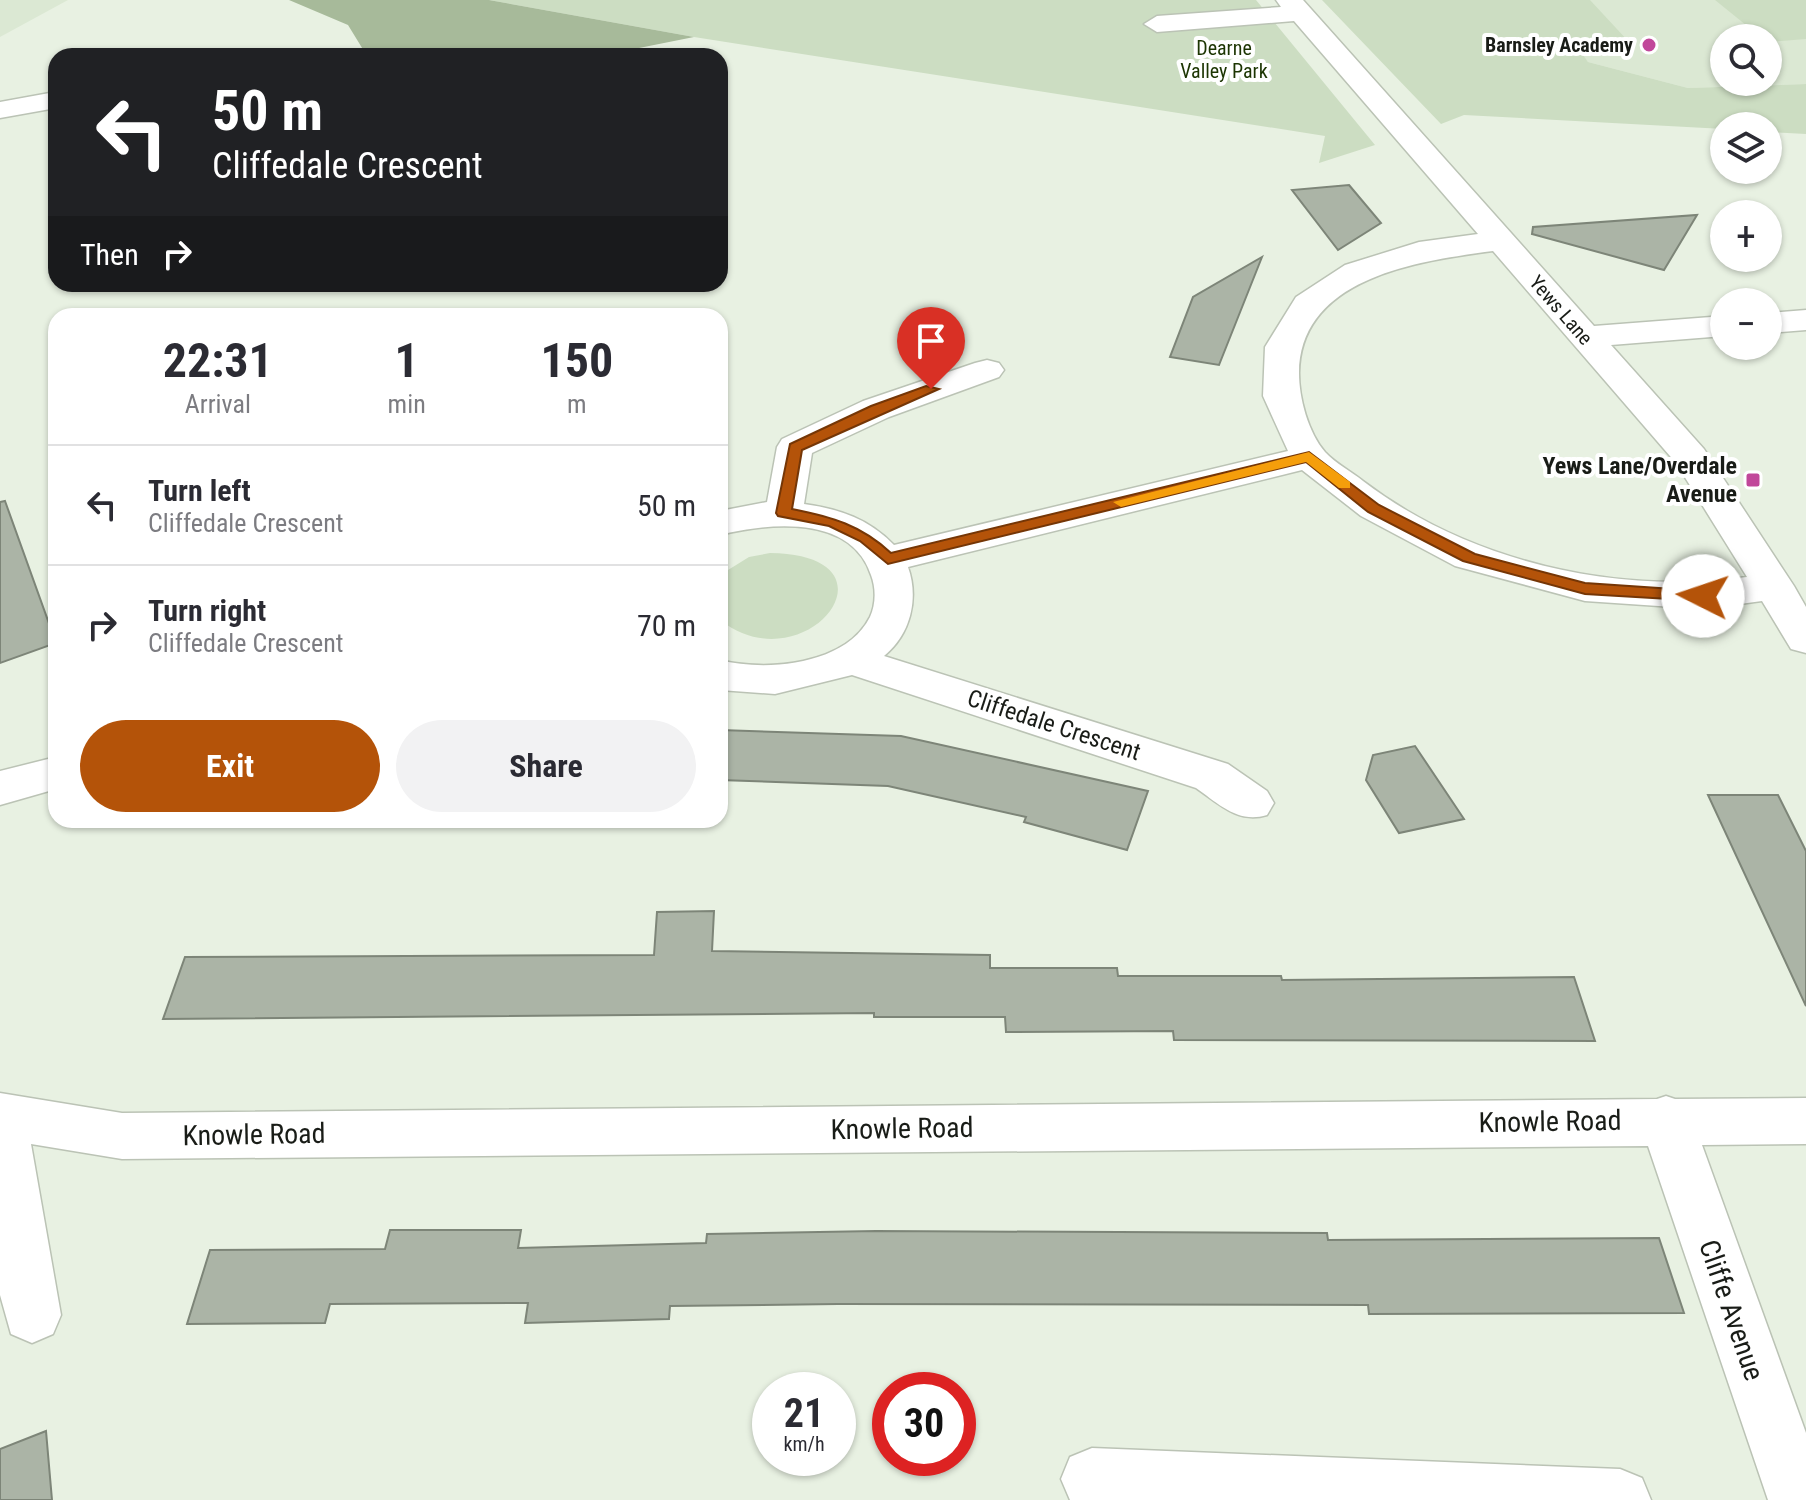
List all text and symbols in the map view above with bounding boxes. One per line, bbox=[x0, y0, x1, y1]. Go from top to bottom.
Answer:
map controls bbox=[1710, 24, 1782, 360]
button: search bbox=[1710, 24, 1782, 96]
place label: Barnsley Academy bbox=[1485, 33, 1633, 57]
park label: Dearne Valley Park bbox=[1180, 36, 1268, 83]
marker: Barnsley Academy bbox=[1640, 36, 1658, 54]
text: 50 m bbox=[212, 78, 323, 144]
icon: left bbox=[80, 80, 184, 184]
button: layers bbox=[1710, 112, 1782, 184]
text: Cliffedale Crescent bbox=[212, 145, 483, 187]
button: + bbox=[1710, 200, 1782, 272]
icon: right bbox=[155, 232, 199, 276]
text: Then bbox=[80, 237, 139, 272]
street label: Yews Lane bbox=[1524, 270, 1598, 350]
button: − bbox=[1710, 288, 1782, 360]
pin bbox=[897, 307, 965, 389]
icon: arrive bbox=[909, 319, 953, 363]
text: 22:31 bbox=[163, 332, 273, 389]
text: 1 bbox=[395, 332, 419, 389]
text: 150 bbox=[540, 332, 613, 389]
text: Arrival bbox=[185, 389, 251, 419]
text: min bbox=[388, 389, 426, 419]
text: m bbox=[567, 389, 587, 419]
place label: Yews Lane/Overdale Avenue bbox=[1543, 452, 1737, 508]
marker: Yews Lane/Overdale Avenue bbox=[1744, 471, 1762, 489]
text: Turn left bbox=[148, 473, 251, 508]
icon: left bbox=[80, 483, 124, 527]
text: 50 m bbox=[637, 488, 696, 523]
text: Cliffedale Crescent bbox=[148, 508, 343, 538]
position arrow bbox=[1661, 554, 1745, 638]
text: Turn right bbox=[148, 593, 266, 628]
icon: right bbox=[80, 603, 124, 647]
text: 70 m bbox=[637, 608, 696, 643]
text: Cliffedale Crescent bbox=[148, 628, 343, 658]
street label: Cliffedale Crescent bbox=[964, 684, 1144, 766]
button: Exit bbox=[80, 720, 380, 812]
button: Share bbox=[396, 720, 696, 812]
street label: Knowle Road bbox=[1478, 1104, 1622, 1139]
street label: Knowle Road bbox=[830, 1111, 974, 1146]
street label: Knowle Road bbox=[182, 1117, 326, 1152]
street label: Cliffe Avenue bbox=[1692, 1236, 1771, 1385]
speed limit sign: 30 bbox=[872, 1372, 976, 1476]
text: 21 bbox=[784, 1390, 824, 1437]
text: km/h bbox=[783, 1432, 825, 1456]

